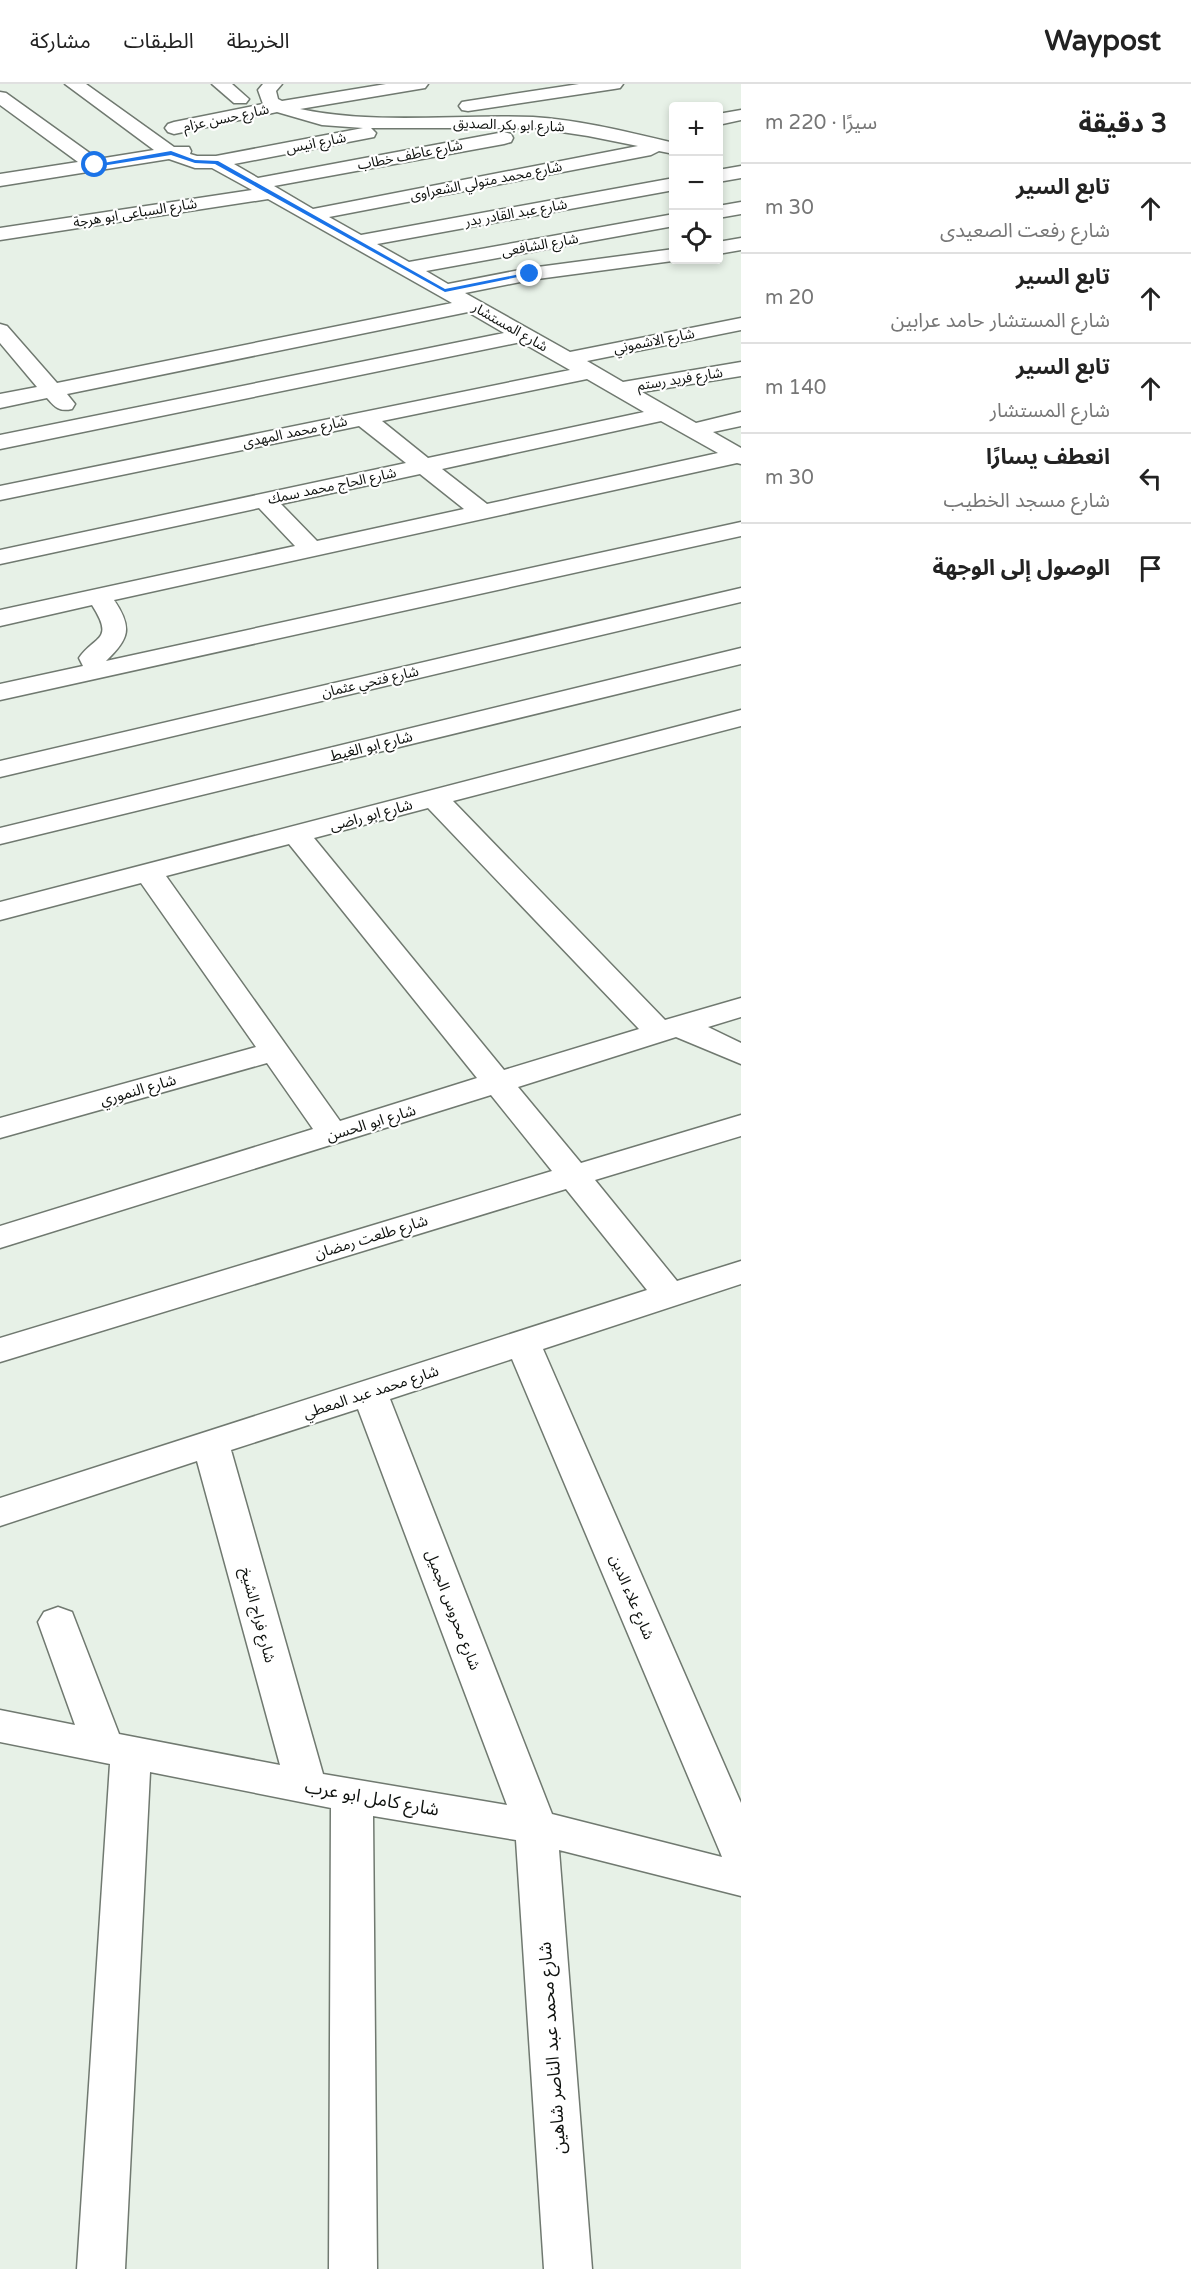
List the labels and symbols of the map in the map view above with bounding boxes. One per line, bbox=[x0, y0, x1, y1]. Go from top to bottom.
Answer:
street label: شارع حسن عزام bbox=[182, 101, 271, 137]
street label: شارع ابو بكر الصديق bbox=[453, 115, 565, 137]
street label: شارع انيس bbox=[284, 129, 348, 159]
street label: شارع عاطف خطاب bbox=[356, 136, 464, 175]
route start bbox=[81, 151, 107, 177]
street label: شارع محمد متولي الشعراوى bbox=[408, 158, 564, 206]
street label: شارع السباعى ابو هرجة bbox=[72, 195, 198, 233]
street label: شارع عبد القادر بدر bbox=[462, 196, 569, 233]
street label: شارع الشافعى bbox=[500, 230, 580, 262]
route end bbox=[516, 260, 542, 286]
street label: شارع المستشار bbox=[467, 298, 551, 357]
street label: شارع الاشموني bbox=[612, 325, 696, 359]
street label: شارع فريد رستم bbox=[636, 364, 724, 396]
street label: شارع محمد المهدى bbox=[241, 413, 349, 453]
street label: شارع الحاج محمد سمك bbox=[266, 464, 398, 510]
street label: شارع فتحي عثمان bbox=[320, 663, 421, 704]
street label: شارع ابو الغيط bbox=[328, 727, 415, 768]
street label: شارع ابو راضى bbox=[328, 795, 415, 838]
street label: شارع النموري bbox=[98, 1070, 179, 1112]
street label: شارع ابو الحسن bbox=[324, 1101, 419, 1148]
street label: شارع طلعت رمضان bbox=[312, 1211, 431, 1266]
street label: شارع محمد عبد المعطي bbox=[301, 1362, 442, 1425]
street label: شارع محروس الجميل bbox=[419, 1547, 484, 1674]
street label: شارع علاء الدين bbox=[603, 1552, 658, 1644]
street label: شارع فراج الشيخ bbox=[234, 1565, 279, 1666]
street label: شارع كامل ابو عرب bbox=[303, 1775, 441, 1824]
street label: شارع محمد عبد الناصر شاهين bbox=[534, 1941, 573, 2155]

